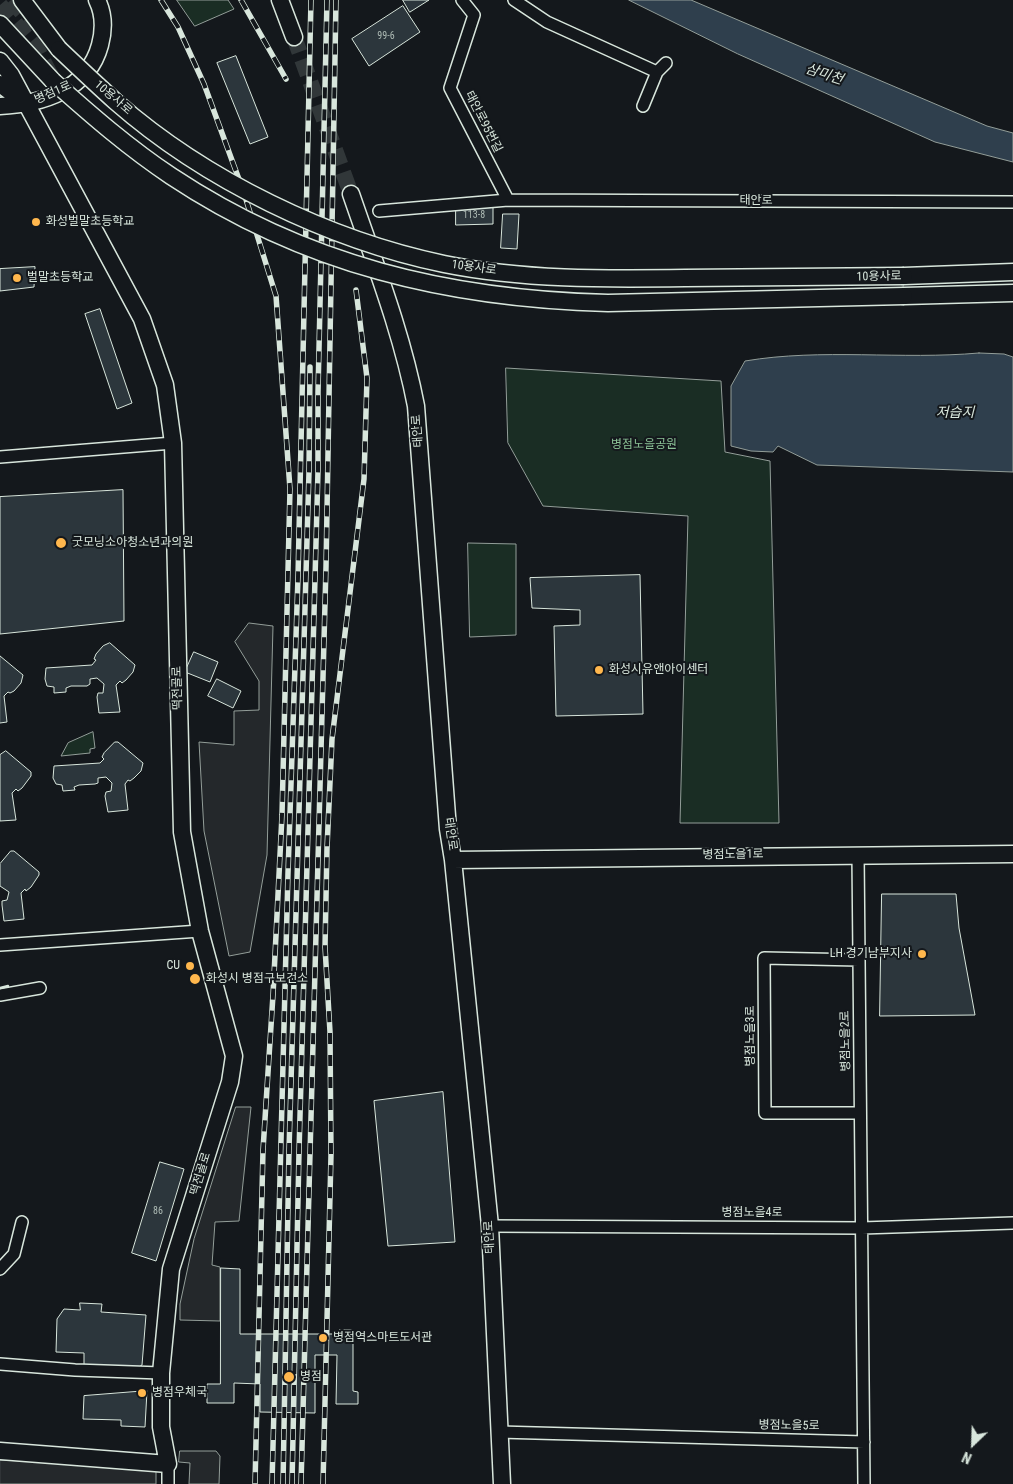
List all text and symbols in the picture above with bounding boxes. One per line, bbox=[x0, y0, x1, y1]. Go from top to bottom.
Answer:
house number: 99-6 bbox=[377, 30, 395, 42]
water label: 삼미천 bbox=[803, 61, 845, 89]
street label: 병점1로 bbox=[32, 78, 74, 108]
street label: 10용사로 bbox=[91, 78, 135, 118]
street label: 태안로95번길 bbox=[461, 89, 505, 155]
street label: 태안로 bbox=[739, 194, 773, 208]
house number: 113-8 bbox=[463, 209, 485, 221]
place label: 화성벌말초등학교 bbox=[46, 215, 134, 229]
marker: 화성벌말초등학교 bbox=[30, 216, 42, 228]
street label: 10용사로 bbox=[451, 258, 497, 278]
street label: 10용사로 bbox=[856, 269, 902, 285]
place label: 벌말초등학교 bbox=[27, 271, 93, 285]
marker: 벌말초등학교 bbox=[11, 272, 23, 284]
water label: 저습지 bbox=[936, 405, 974, 421]
street label: 태안로 bbox=[410, 414, 426, 448]
park label: 병점노을공원 bbox=[611, 438, 677, 452]
marker: 굿모닝소아청소년과의원 bbox=[54, 536, 68, 550]
place label: 굿모닝소아청소년과의원 bbox=[72, 536, 193, 550]
place label: 화성시유앤아이센터 bbox=[609, 663, 708, 677]
marker: 화성시유앤아이센터 bbox=[593, 664, 605, 676]
street label: 떡전골로 bbox=[170, 666, 186, 710]
street label: 태안로 bbox=[441, 817, 459, 851]
street label: 병점노을1로 bbox=[702, 847, 764, 863]
place label: LH 경기남부지사 bbox=[830, 947, 912, 961]
marker: LH 경기남부지사 bbox=[916, 948, 928, 960]
place label: CU bbox=[166, 959, 180, 973]
marker: CU bbox=[184, 960, 196, 972]
marker: 화성시 병점구보건소 bbox=[188, 972, 202, 986]
place label: 화성시 병점구보건소 bbox=[206, 972, 308, 986]
street label: 병점노을3로 bbox=[744, 1005, 758, 1067]
street label: 병점노을2로 bbox=[838, 1010, 854, 1072]
street label: 떡전골로 bbox=[188, 1151, 214, 1197]
house number: 86 bbox=[153, 1205, 163, 1217]
street label: 병점노을4로 bbox=[721, 1206, 783, 1220]
street label: 태안로 bbox=[482, 1220, 498, 1254]
place label: 병점역스마트도서관 bbox=[333, 1331, 432, 1345]
marker: 병점역스마트도서관 bbox=[317, 1332, 329, 1344]
marker: 병점 bbox=[282, 1370, 296, 1384]
place label: 병점 bbox=[300, 1370, 322, 1384]
place label: 병점우체국 bbox=[152, 1386, 207, 1400]
marker: 병점우체국 bbox=[136, 1387, 148, 1399]
street label: 병점노을5로 bbox=[758, 1418, 820, 1434]
north arrow bbox=[948, 1419, 998, 1469]
text: N bbox=[960, 1449, 974, 1467]

